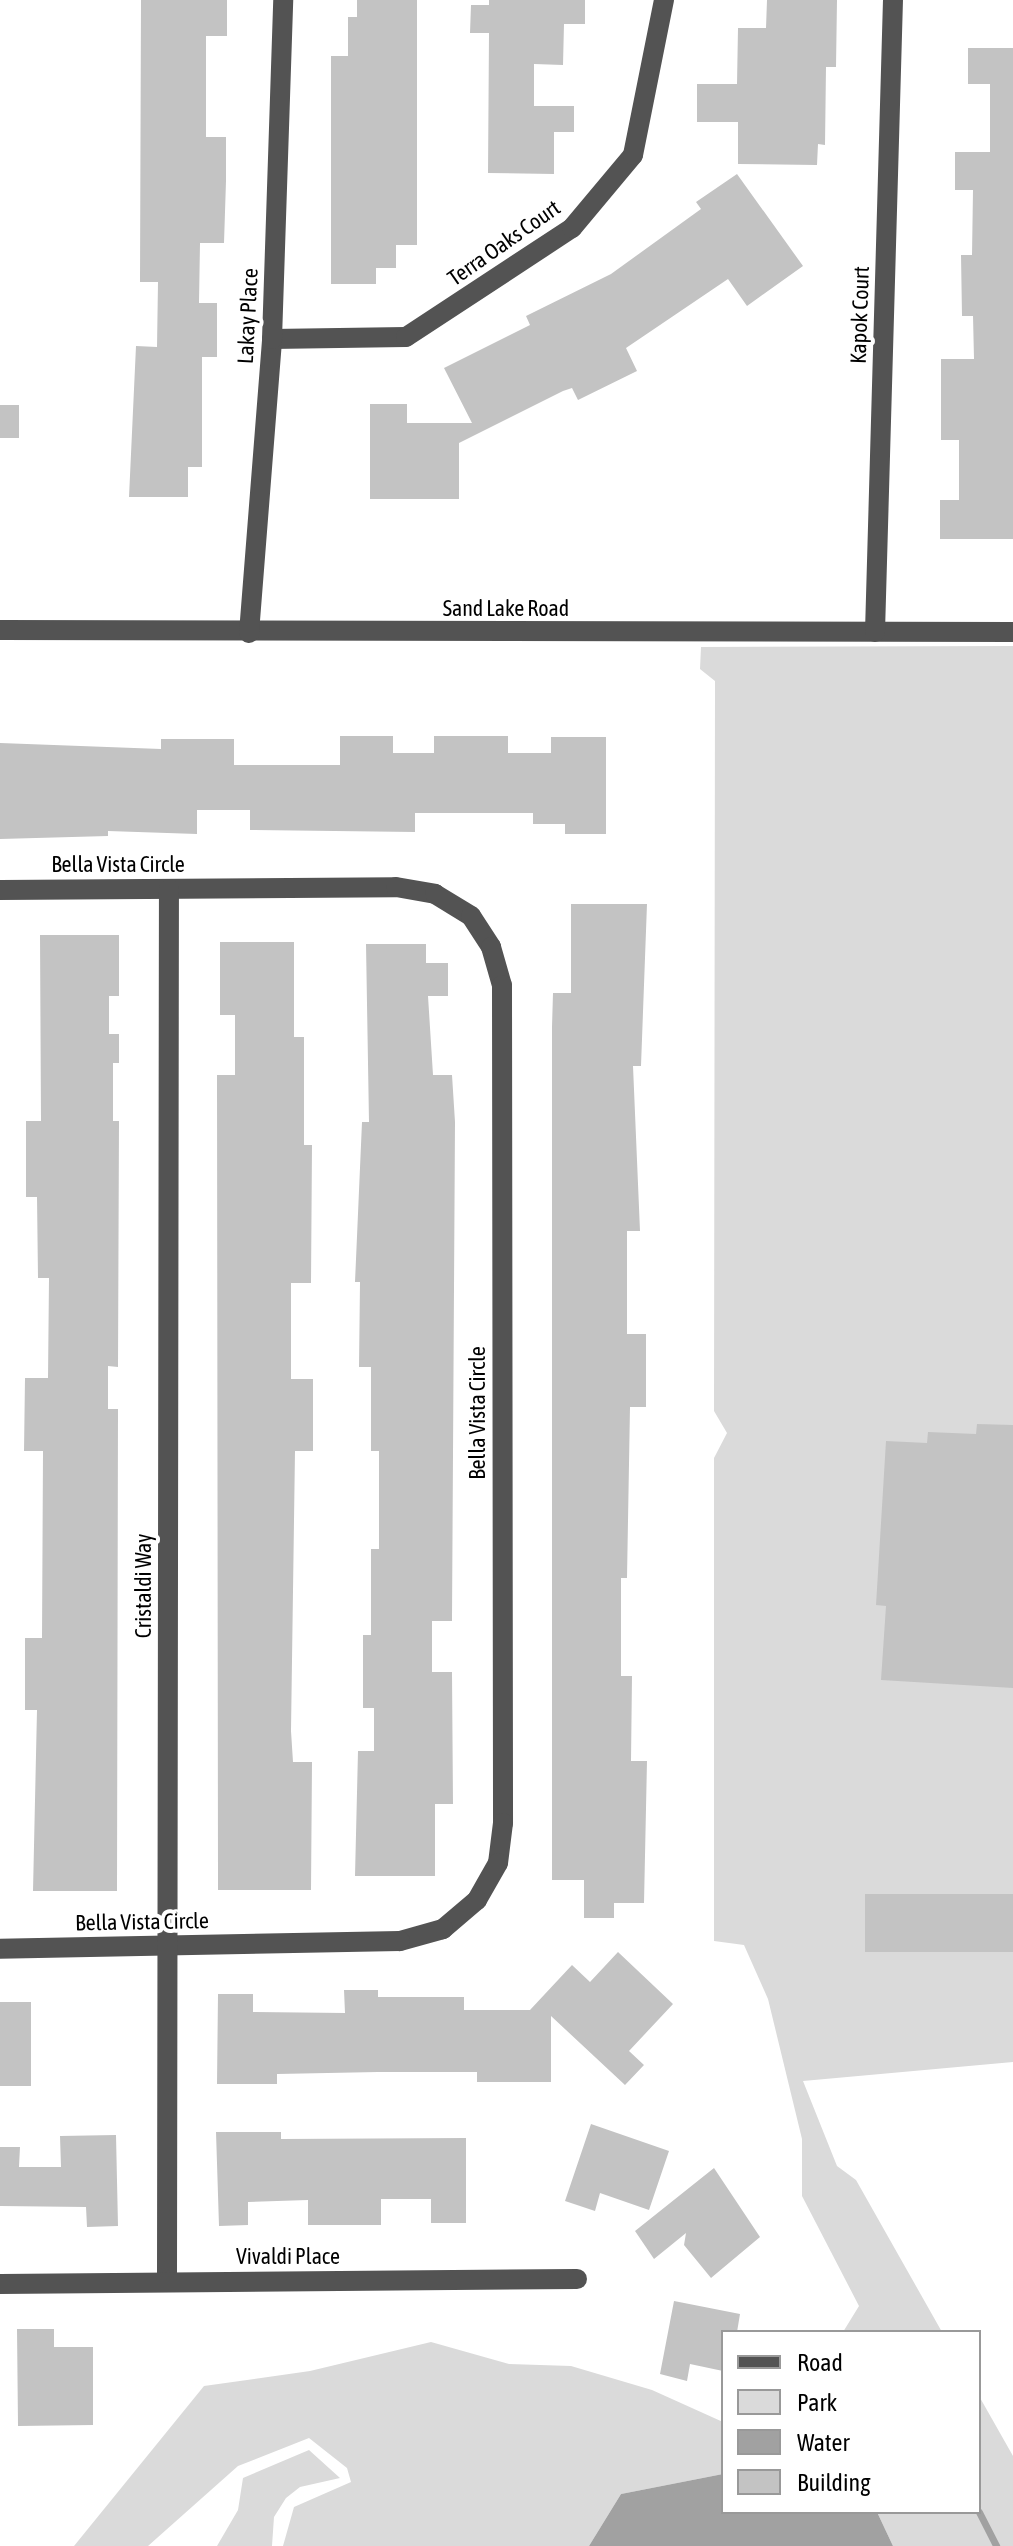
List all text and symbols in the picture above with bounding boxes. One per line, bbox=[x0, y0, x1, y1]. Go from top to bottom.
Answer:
street label: Terra Oaks Court bbox=[443, 195, 565, 291]
street label: Kapok Court bbox=[845, 266, 875, 364]
street label: Lakay Place bbox=[232, 268, 264, 364]
street label: Sand Lake Road bbox=[443, 596, 569, 622]
street label: Bella Vista Circle bbox=[51, 852, 185, 878]
street label: Bella Vista Circle bbox=[465, 1346, 491, 1480]
street label: Cristaldi Way bbox=[131, 1534, 157, 1638]
street label: Bella Vista Circle bbox=[75, 1908, 209, 1936]
street label: Vivaldi Place bbox=[236, 2244, 340, 2270]
legend bbox=[721, 2330, 981, 2514]
text: Road bbox=[797, 2349, 843, 2376]
text: Park bbox=[797, 2389, 837, 2416]
text: Water bbox=[797, 2429, 850, 2456]
text: Building bbox=[797, 2469, 870, 2496]

